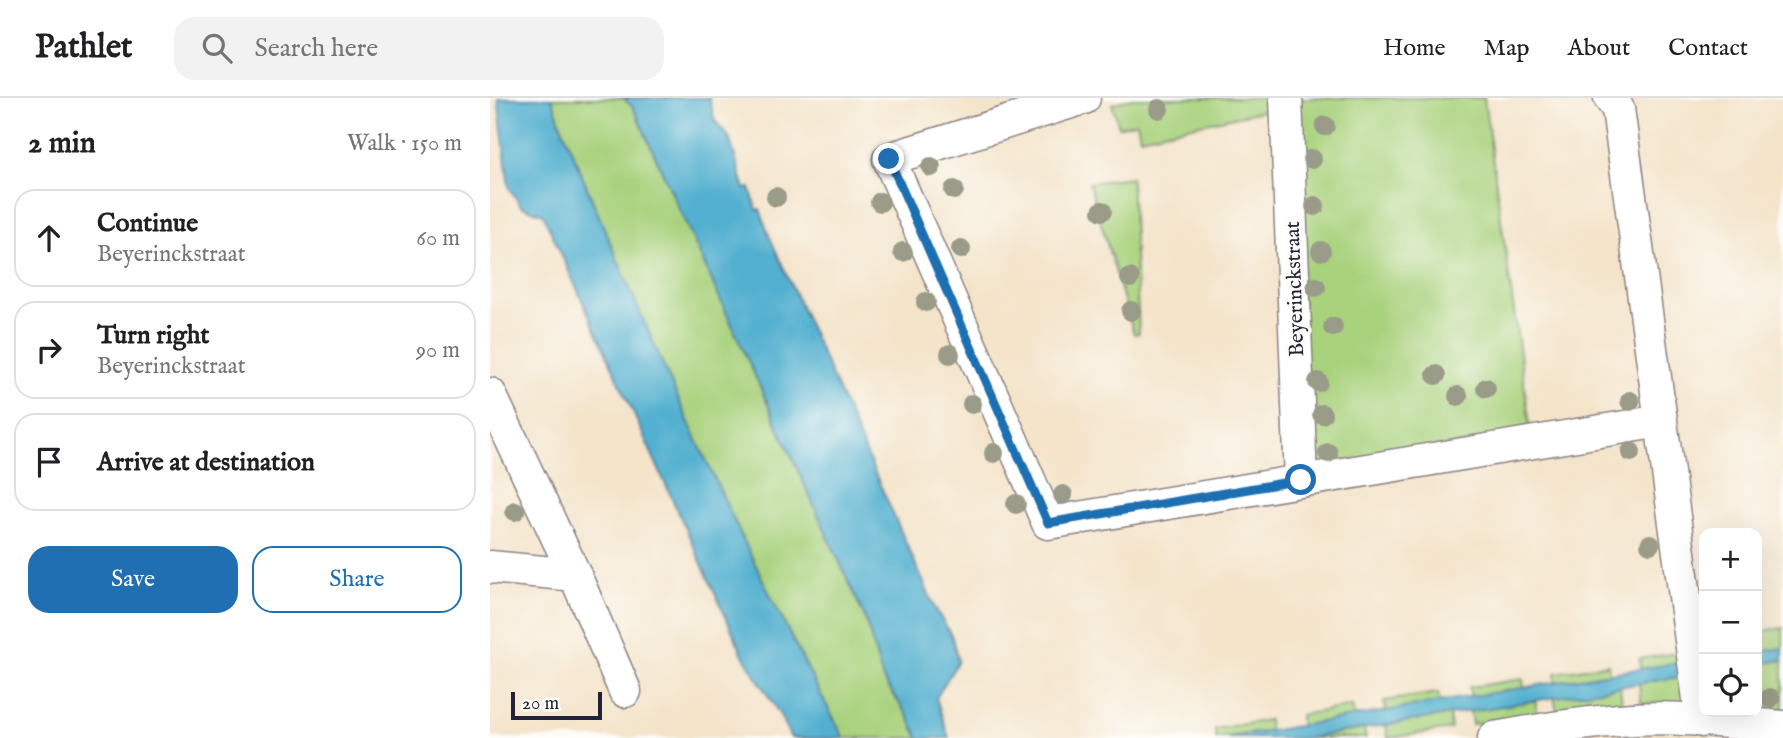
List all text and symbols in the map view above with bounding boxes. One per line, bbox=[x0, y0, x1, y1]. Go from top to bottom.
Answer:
search box bbox=[174, 17, 664, 80]
text: Pathlet bbox=[35, 27, 132, 69]
icon: search bbox=[198, 29, 236, 67]
text: Search here bbox=[254, 32, 378, 65]
text: Home bbox=[1383, 33, 1446, 64]
text: Map bbox=[1484, 33, 1530, 64]
text: About bbox=[1568, 33, 1630, 64]
text: Contact bbox=[1668, 33, 1748, 64]
text: 2 min bbox=[28, 125, 96, 163]
text: Walk · 150 m bbox=[347, 129, 462, 158]
route end bbox=[873, 143, 904, 174]
text: Continue bbox=[97, 207, 198, 240]
icon: ahead bbox=[30, 219, 68, 257]
street label: Beyerinckstraat bbox=[1280, 221, 1311, 357]
text: 60 m bbox=[416, 224, 460, 253]
text: Beyerinckstraat bbox=[97, 240, 246, 269]
text: Turn right bbox=[97, 319, 210, 352]
icon: right bbox=[30, 331, 68, 369]
text: 90 m bbox=[416, 336, 460, 365]
text: Beyerinckstraat bbox=[97, 352, 246, 381]
icon: arrive bbox=[30, 443, 68, 481]
text: Arrive at destination bbox=[97, 446, 315, 479]
route start bbox=[1285, 464, 1316, 495]
map controls bbox=[1699, 528, 1762, 717]
button: + bbox=[1699, 528, 1762, 591]
button: Save bbox=[28, 546, 238, 613]
button: Share bbox=[252, 546, 462, 613]
button: − bbox=[1699, 591, 1762, 654]
button: locate bbox=[1699, 654, 1762, 717]
scale bar bbox=[511, 689, 602, 721]
text: 20 m bbox=[522, 692, 559, 716]

